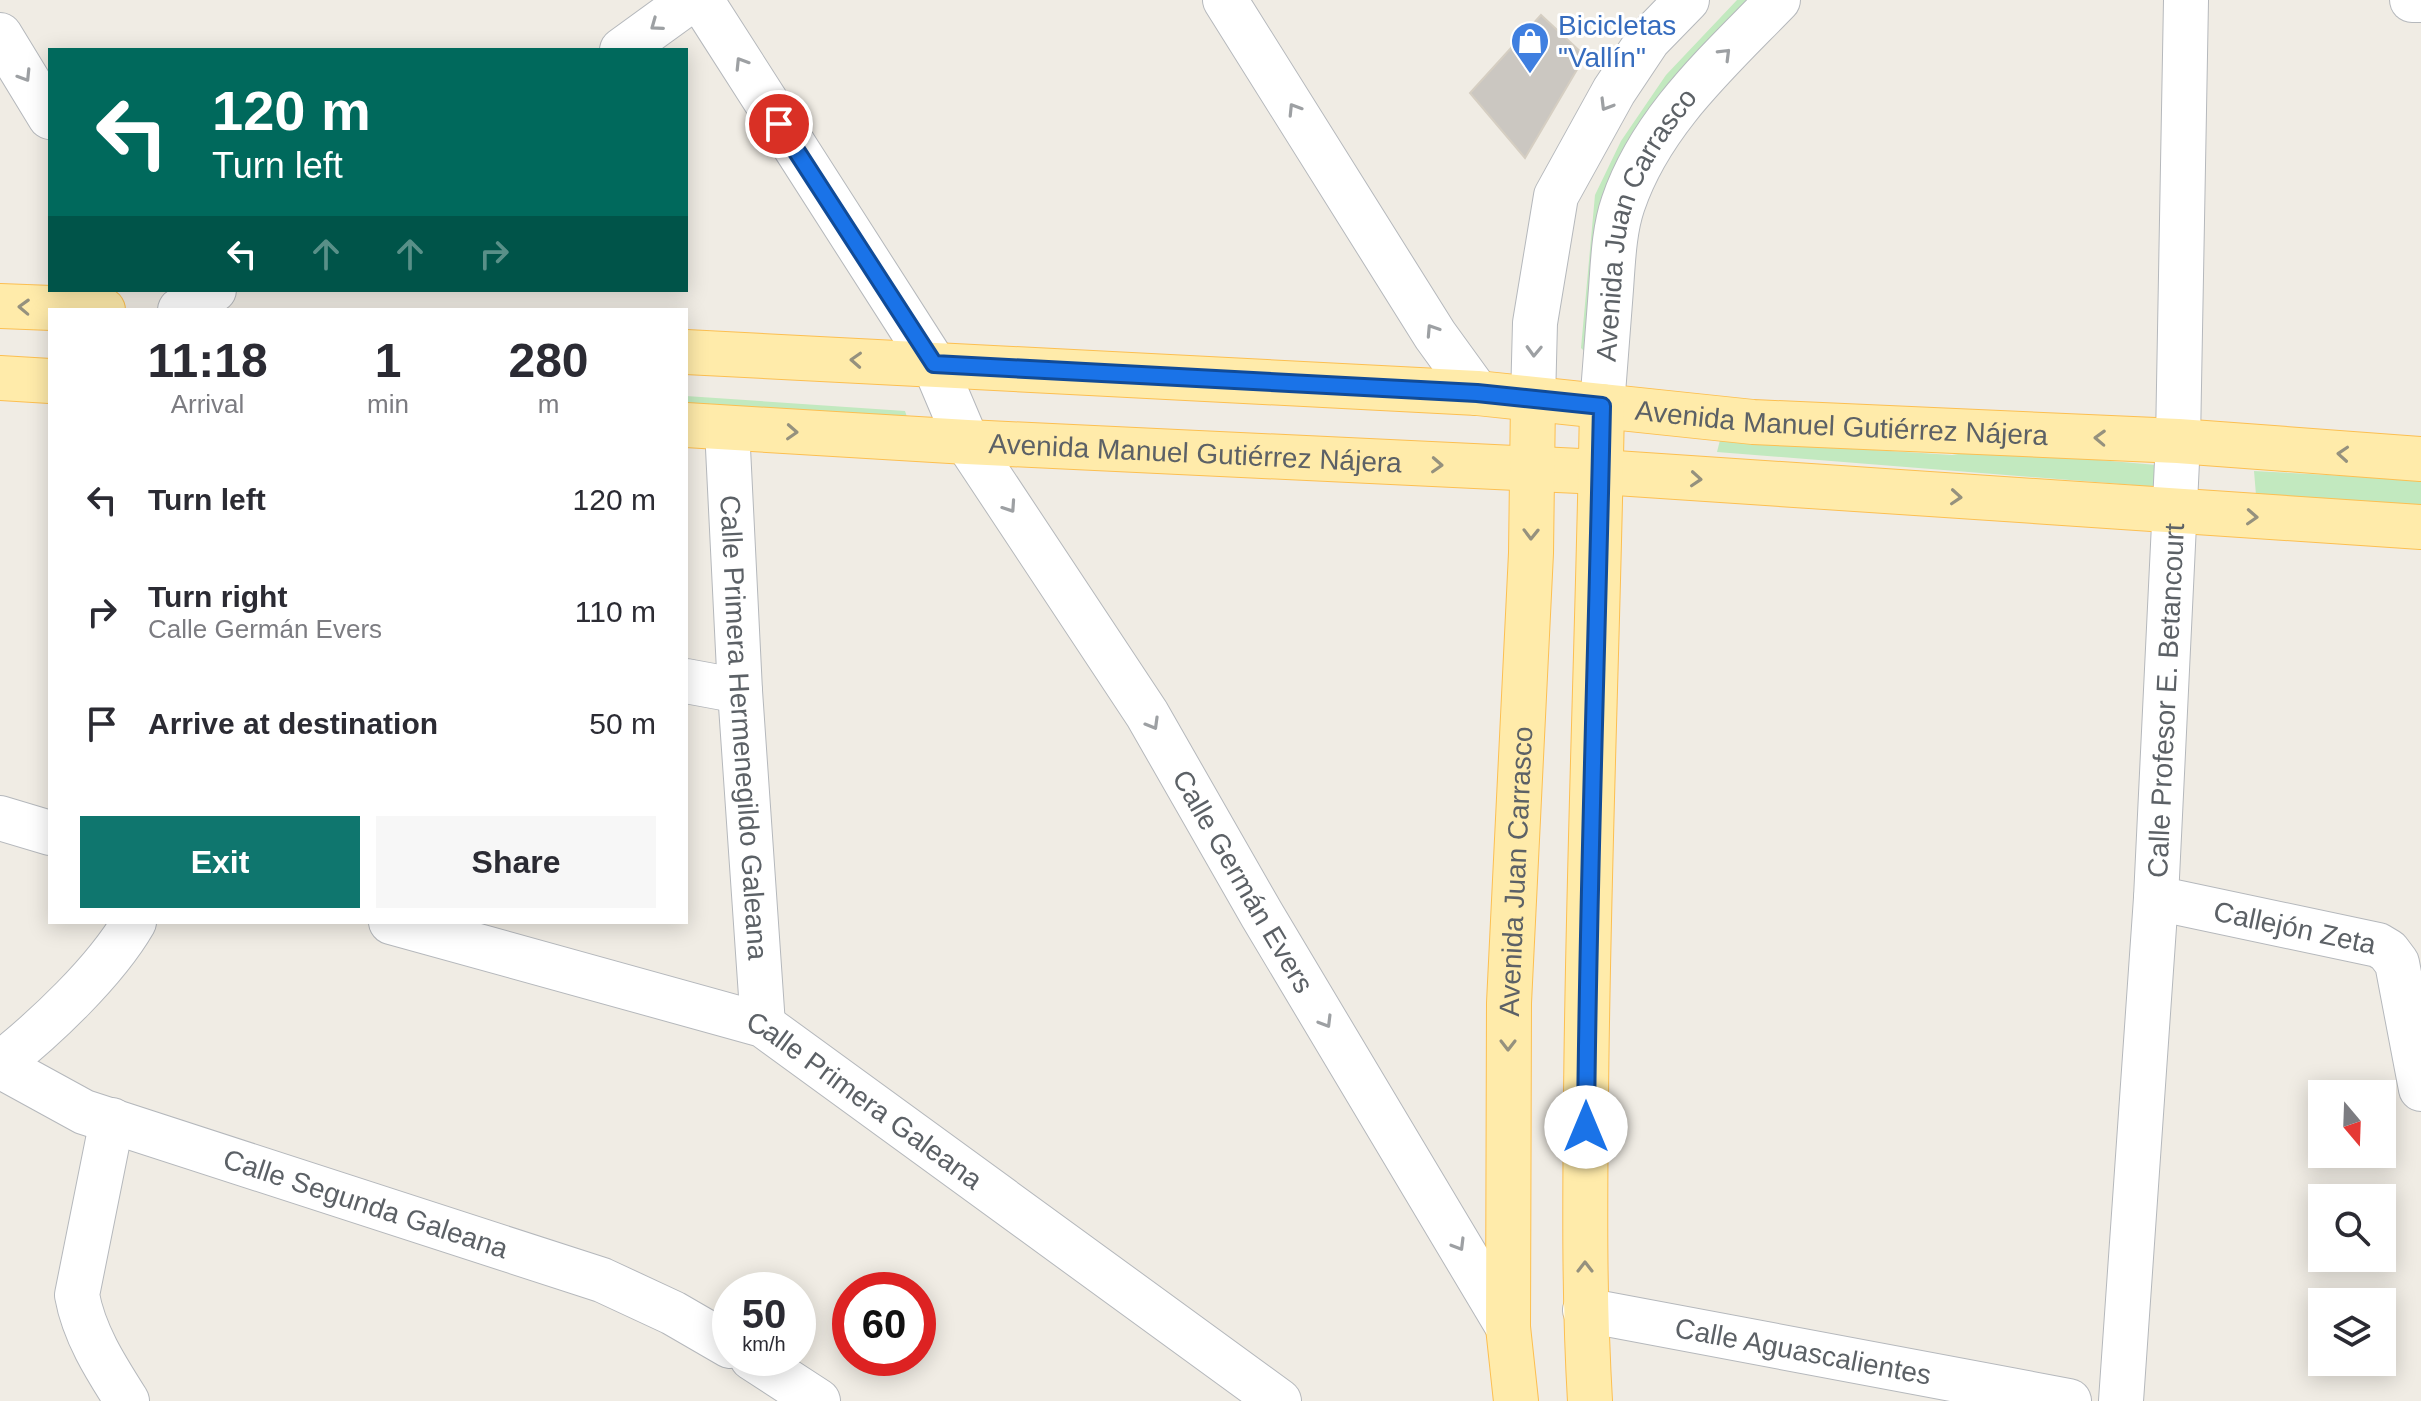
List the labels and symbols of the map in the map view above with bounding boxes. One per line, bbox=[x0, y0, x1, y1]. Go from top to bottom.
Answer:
place label: Bicicletas "Vallín" bbox=[1558, 10, 1676, 73]
one-way arrow bbox=[651, 15, 665, 30]
shop icon: Bicicletas "Vallín" bbox=[1509, 20, 1551, 75]
one-way arrow bbox=[1716, 49, 1730, 63]
one-way arrow bbox=[735, 57, 750, 72]
one-way arrow bbox=[15, 67, 31, 82]
street label: Avenida Juan Carrasco bbox=[1590, 82, 1703, 363]
pin bbox=[745, 90, 813, 158]
one-way arrow bbox=[1600, 97, 1616, 111]
one-way arrow bbox=[1288, 103, 1303, 118]
one-way arrow bbox=[17, 298, 30, 315]
one-way arrow bbox=[1426, 324, 1441, 338]
one-way arrow bbox=[1526, 345, 1543, 358]
one-way arrow bbox=[849, 352, 862, 369]
street label: Avenida Manuel Gutiérrez Nájera bbox=[1634, 394, 2049, 451]
one-way arrow bbox=[786, 423, 799, 440]
street label: Avenida Manuel Gutiérrez Nájera bbox=[988, 428, 1403, 478]
one-way arrow bbox=[2093, 430, 2106, 447]
one-way arrow bbox=[2336, 446, 2349, 463]
one-way arrow bbox=[1431, 456, 1444, 473]
one-way arrow bbox=[1690, 470, 1703, 487]
one-way arrow bbox=[1949, 488, 1962, 505]
street label: Calle Primera Hermenegildo Galeana bbox=[715, 494, 774, 961]
one-way arrow bbox=[1001, 499, 1016, 513]
one-way arrow bbox=[2246, 508, 2259, 525]
street label: Calle Profesor E. Betancourt bbox=[2141, 522, 2190, 878]
one-way arrow bbox=[1523, 528, 1540, 541]
one-way arrow bbox=[1143, 716, 1159, 730]
street label: Avenida Juan Carrasco bbox=[1493, 726, 1538, 1017]
street label: Calle Germán Evers bbox=[1167, 764, 1320, 998]
street label: Callejón Zeta bbox=[2211, 895, 2379, 960]
street label: Calle Primera Galeana bbox=[744, 1006, 989, 1195]
one-way arrow bbox=[1316, 1013, 1332, 1028]
one-way arrow bbox=[1500, 1039, 1517, 1052]
north arrow bbox=[2308, 1080, 2396, 1168]
position arrow bbox=[1544, 1085, 1628, 1169]
street label: Calle Segunda Galeana bbox=[220, 1143, 512, 1264]
one-way arrow bbox=[1449, 1236, 1465, 1251]
one-way arrow bbox=[1576, 1260, 1594, 1273]
speed limit sign: 60 bbox=[832, 1272, 936, 1376]
street label: Calle Aguascalientes bbox=[1673, 1312, 1934, 1390]

